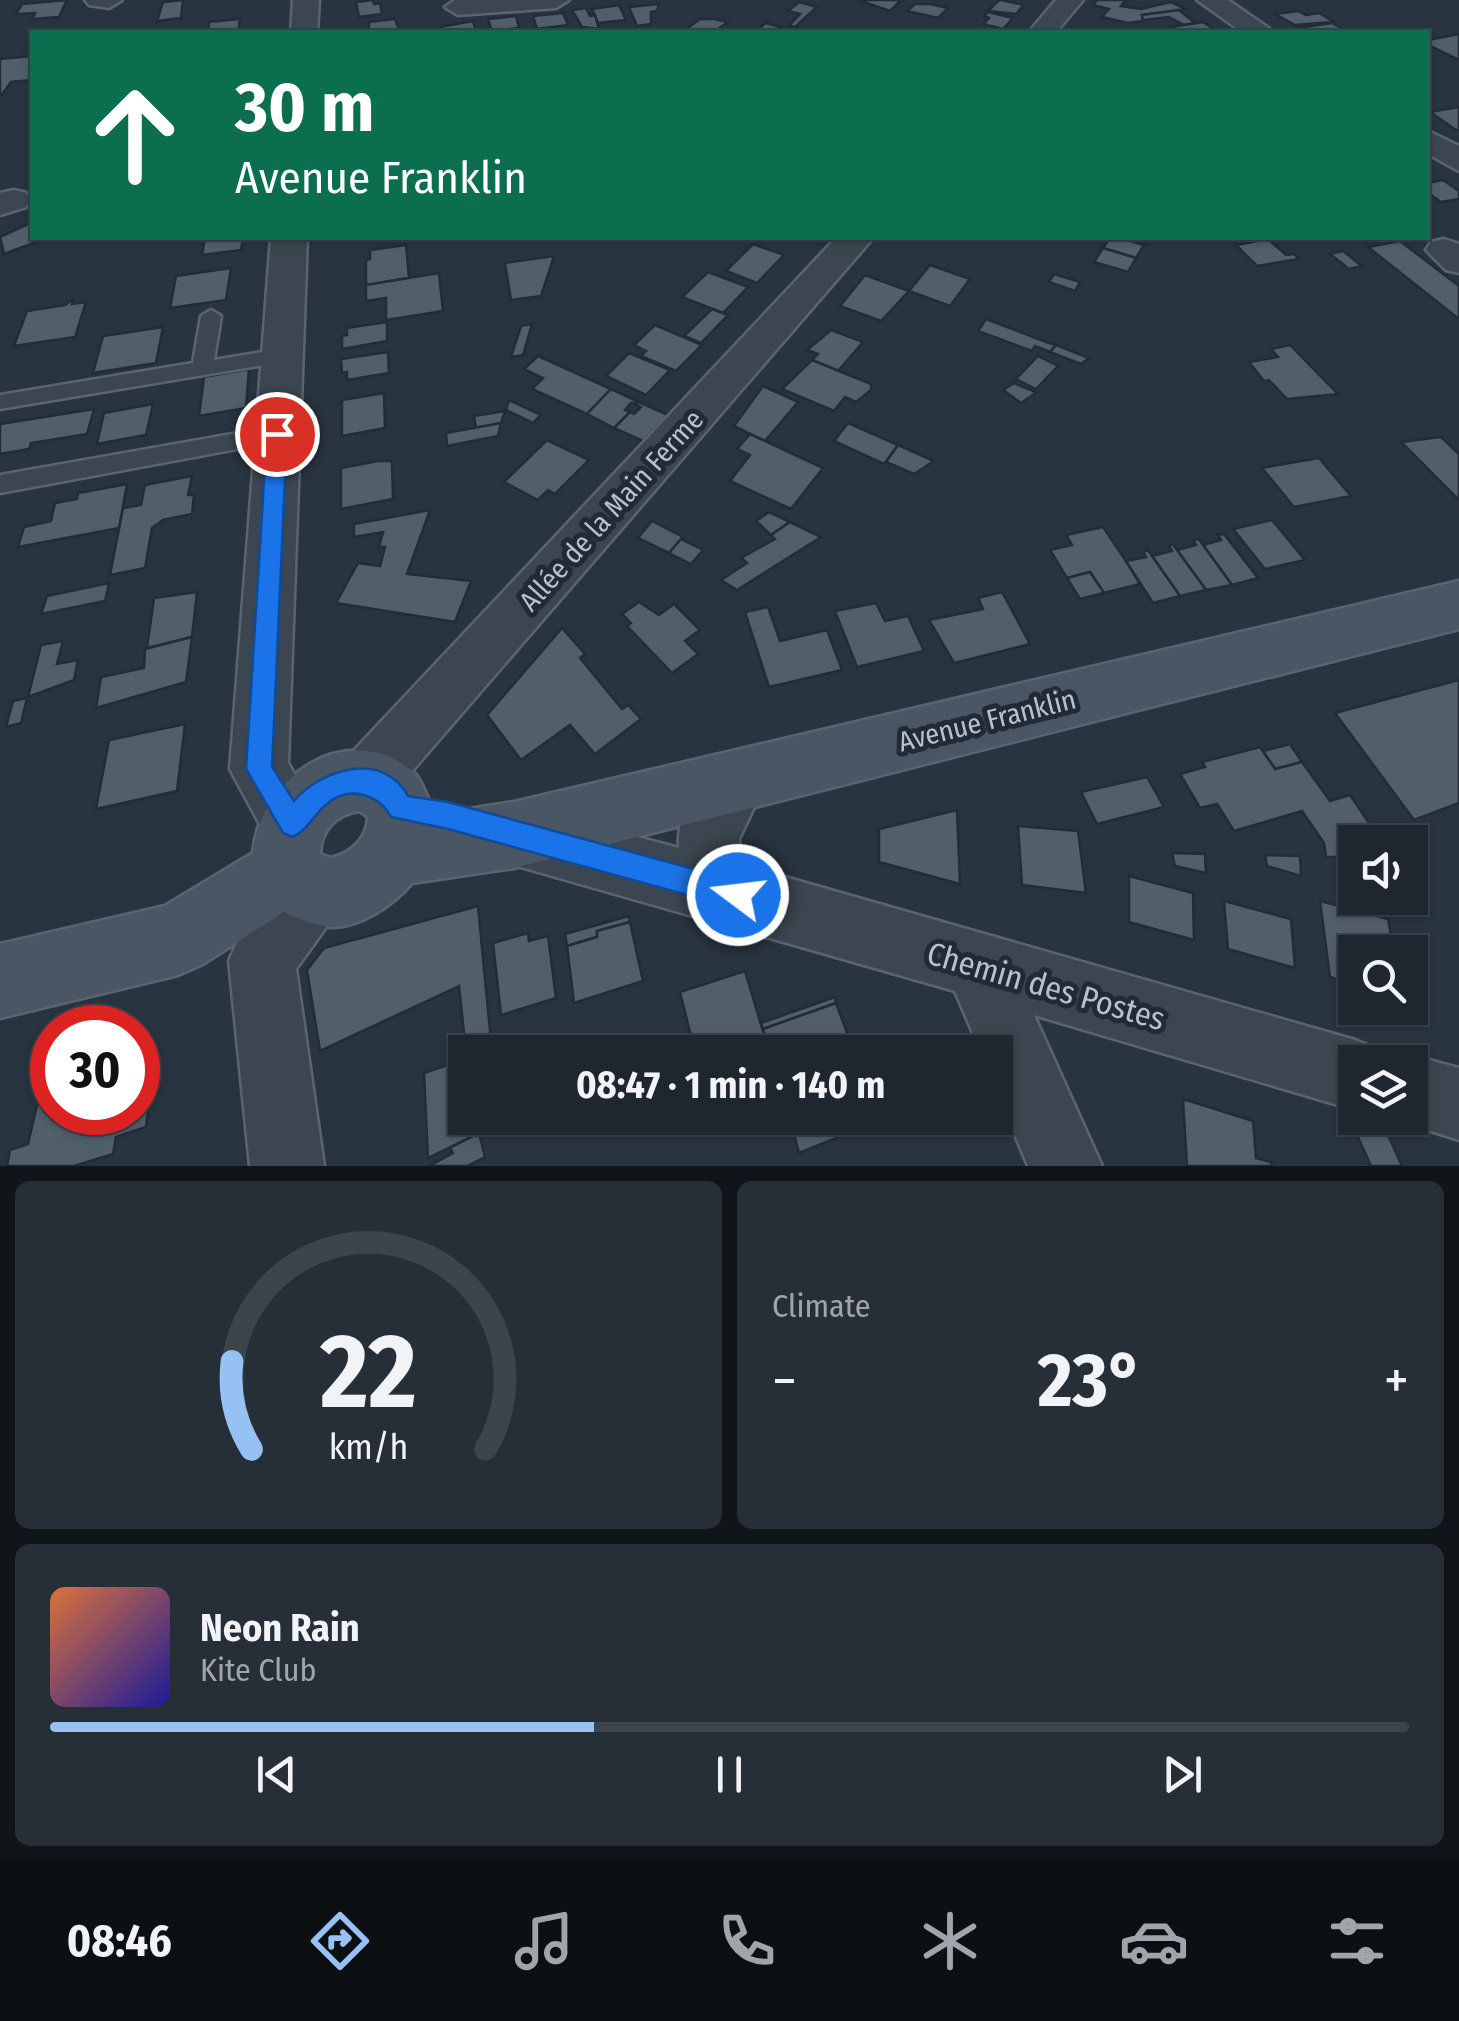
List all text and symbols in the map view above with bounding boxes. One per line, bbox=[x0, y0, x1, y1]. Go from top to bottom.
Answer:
text: 30 m bbox=[235, 66, 374, 150]
icon: ahead bbox=[70, 70, 200, 200]
text: Avenue Franklin bbox=[235, 151, 527, 205]
pin bbox=[235, 392, 320, 477]
street label: Allée de la Main Ferme bbox=[512, 403, 710, 618]
icon: arrive bbox=[250, 407, 305, 462]
street label: Avenue Franklin bbox=[895, 683, 1079, 758]
map controls bbox=[1338, 825, 1428, 1135]
button: sound bbox=[1338, 825, 1428, 915]
position arrow bbox=[686, 843, 790, 947]
street label: Chemin des Postes bbox=[923, 934, 1169, 1038]
button: search bbox=[1338, 935, 1428, 1025]
speed limit sign: 30 bbox=[30, 1005, 160, 1135]
button: layers bbox=[1338, 1045, 1428, 1135]
text: 08:47 · 1 min · 140 m bbox=[576, 1062, 885, 1108]
text: Climate bbox=[772, 1287, 871, 1325]
text: 22 bbox=[319, 1310, 417, 1435]
text: 23° bbox=[1038, 1336, 1143, 1426]
text: − bbox=[772, 1348, 797, 1414]
text: + bbox=[1384, 1348, 1409, 1414]
text: km/h bbox=[329, 1426, 408, 1468]
text: Neon Rain bbox=[200, 1605, 360, 1651]
text: Kite Club bbox=[200, 1651, 316, 1689]
icon: previous bbox=[249, 1747, 304, 1802]
icon: pause bbox=[702, 1747, 757, 1802]
icon: next bbox=[1155, 1747, 1210, 1802]
icon: directions bbox=[305, 1906, 375, 1976]
icon: music bbox=[509, 1906, 579, 1976]
icon: phone bbox=[712, 1906, 782, 1976]
icon: climate bbox=[915, 1906, 985, 1976]
icon: car bbox=[1119, 1906, 1189, 1976]
icon: filters bbox=[1322, 1906, 1392, 1976]
text: 08:46 bbox=[67, 1914, 172, 1968]

